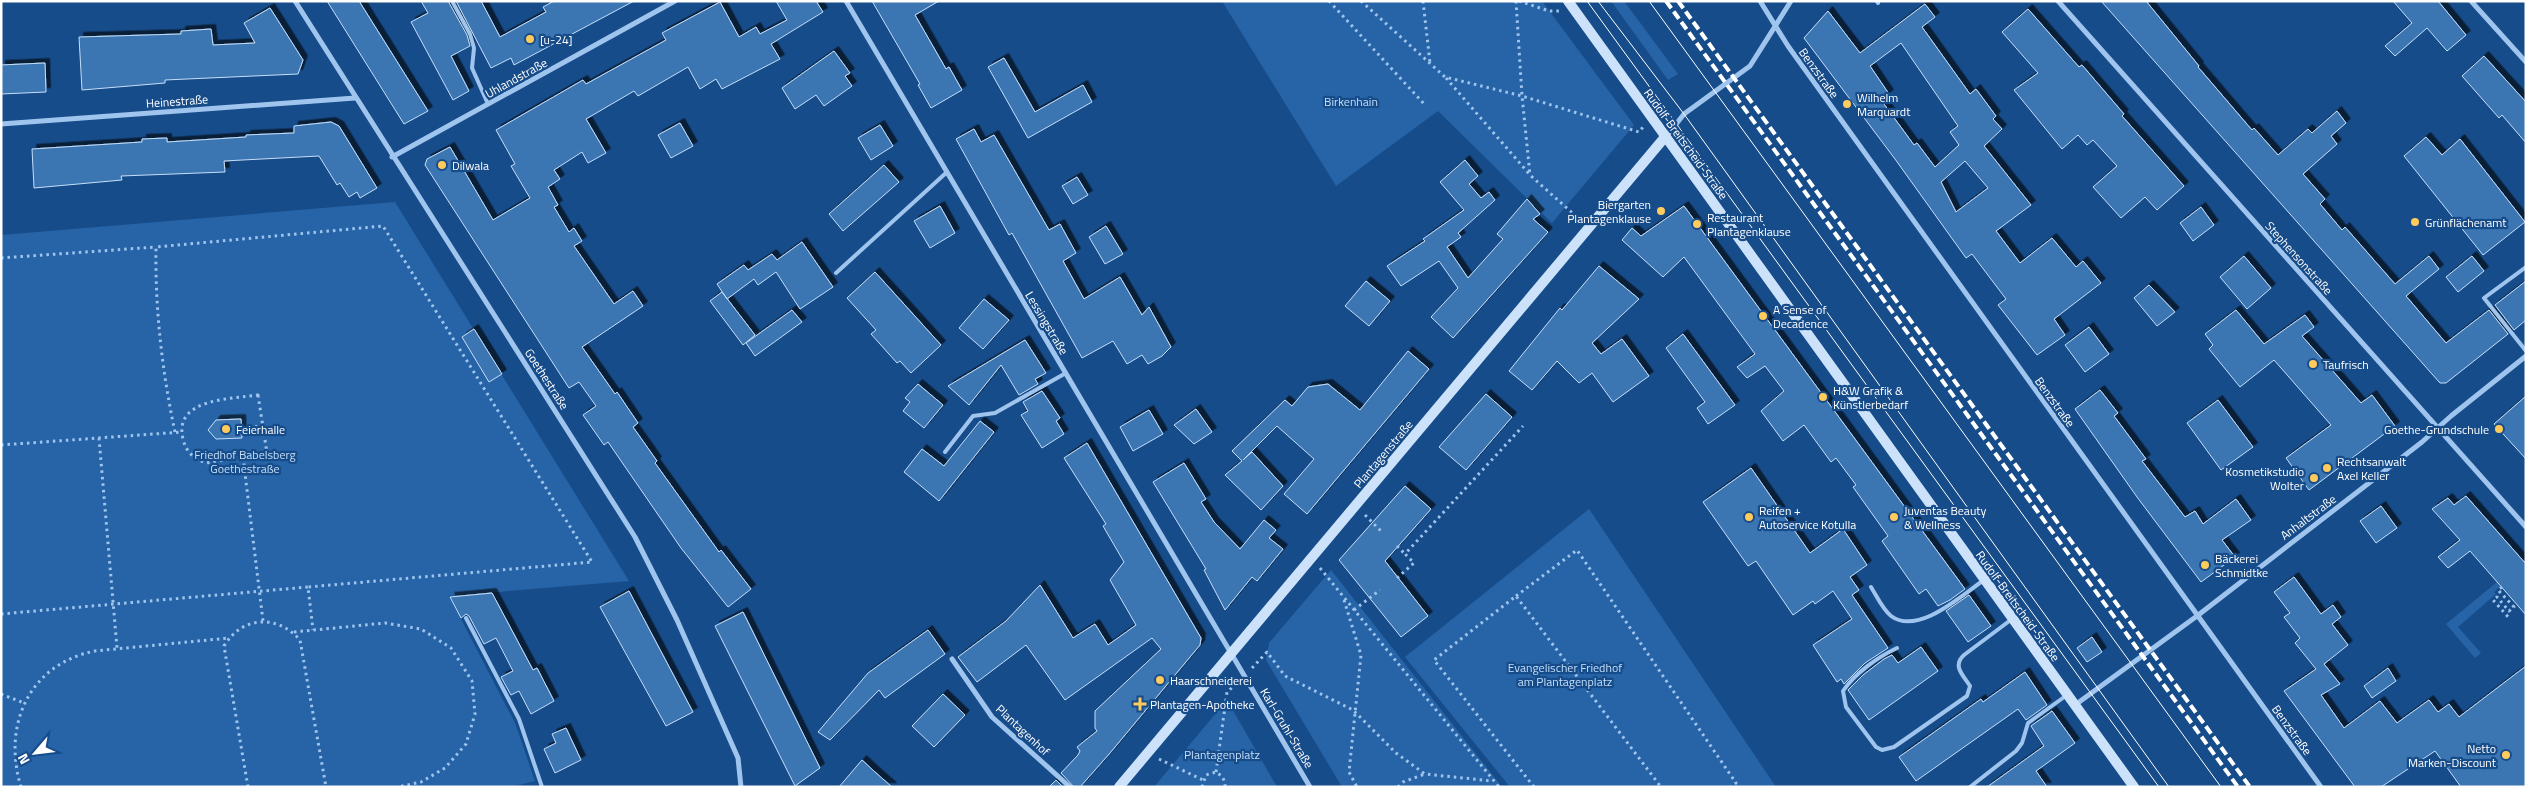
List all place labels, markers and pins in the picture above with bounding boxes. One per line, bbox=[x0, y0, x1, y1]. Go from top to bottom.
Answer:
place label: [u-24] bbox=[540, 30, 573, 49]
marker: [u-24] bbox=[524, 33, 536, 45]
place label: Wilhelm Marquardt bbox=[1857, 88, 1911, 121]
marker: Wilhelm Marquardt bbox=[1841, 98, 1853, 110]
place label: Dilwala bbox=[452, 156, 489, 175]
marker: Dilwala bbox=[436, 159, 448, 171]
place label: Biergarten Plantagenklause bbox=[1567, 195, 1651, 228]
marker: Biergarten Plantagenklause bbox=[1655, 205, 1667, 217]
place label: Restaurant Plantagenklause bbox=[1707, 208, 1791, 241]
place label: Grünflächenamt bbox=[2425, 213, 2507, 232]
marker: Grünflächenamt bbox=[2409, 216, 2421, 228]
marker: Restaurant Plantagenklause bbox=[1691, 218, 1703, 230]
place label: A Sense of Decadence bbox=[1773, 300, 1828, 333]
marker: A Sense of Decadence bbox=[1757, 310, 1769, 322]
place label: Taufrisch bbox=[2323, 355, 2369, 374]
marker: Taufrisch bbox=[2307, 358, 2319, 370]
place label: H&W Grafik & Künstlerbedarf bbox=[1833, 381, 1908, 414]
marker: H&W Grafik & Künstlerbedarf bbox=[1817, 391, 1829, 403]
place label: Feierhalle bbox=[236, 420, 285, 439]
place label: Goethe-Grundschule bbox=[2384, 420, 2489, 439]
marker: Feierhalle bbox=[220, 423, 232, 435]
marker: Goethe-Grundschule bbox=[2493, 423, 2505, 435]
place label: Rechtsanwalt Axel Keller bbox=[2337, 452, 2407, 485]
place label: Kosmetikstudio Wolter bbox=[2225, 462, 2304, 495]
marker: Rechtsanwalt Axel Keller bbox=[2321, 462, 2333, 474]
marker: Kosmetikstudio Wolter bbox=[2308, 472, 2320, 484]
place label: Reifen + Autoservice Kotulla bbox=[1759, 501, 1856, 534]
place label: Juventas Beauty & Wellness bbox=[1904, 501, 1986, 534]
marker: Reifen + Autoservice Kotulla bbox=[1743, 511, 1755, 523]
marker: Juventas Beauty & Wellness bbox=[1888, 511, 1900, 523]
place label: Bäckerei Schmidtke bbox=[2215, 549, 2268, 582]
marker: Bäckerei Schmidtke bbox=[2199, 559, 2211, 571]
place label: Haarschneiderei bbox=[1170, 671, 1252, 690]
marker: Haarschneiderei bbox=[1154, 674, 1166, 686]
place label: Plantagen-Apotheke bbox=[1150, 695, 1254, 714]
marker: Plantagen-Apotheke bbox=[1134, 698, 1146, 710]
place label: Netto Marken-Discount bbox=[2408, 739, 2497, 772]
marker: Netto Marken-Discount bbox=[2500, 749, 2512, 761]

